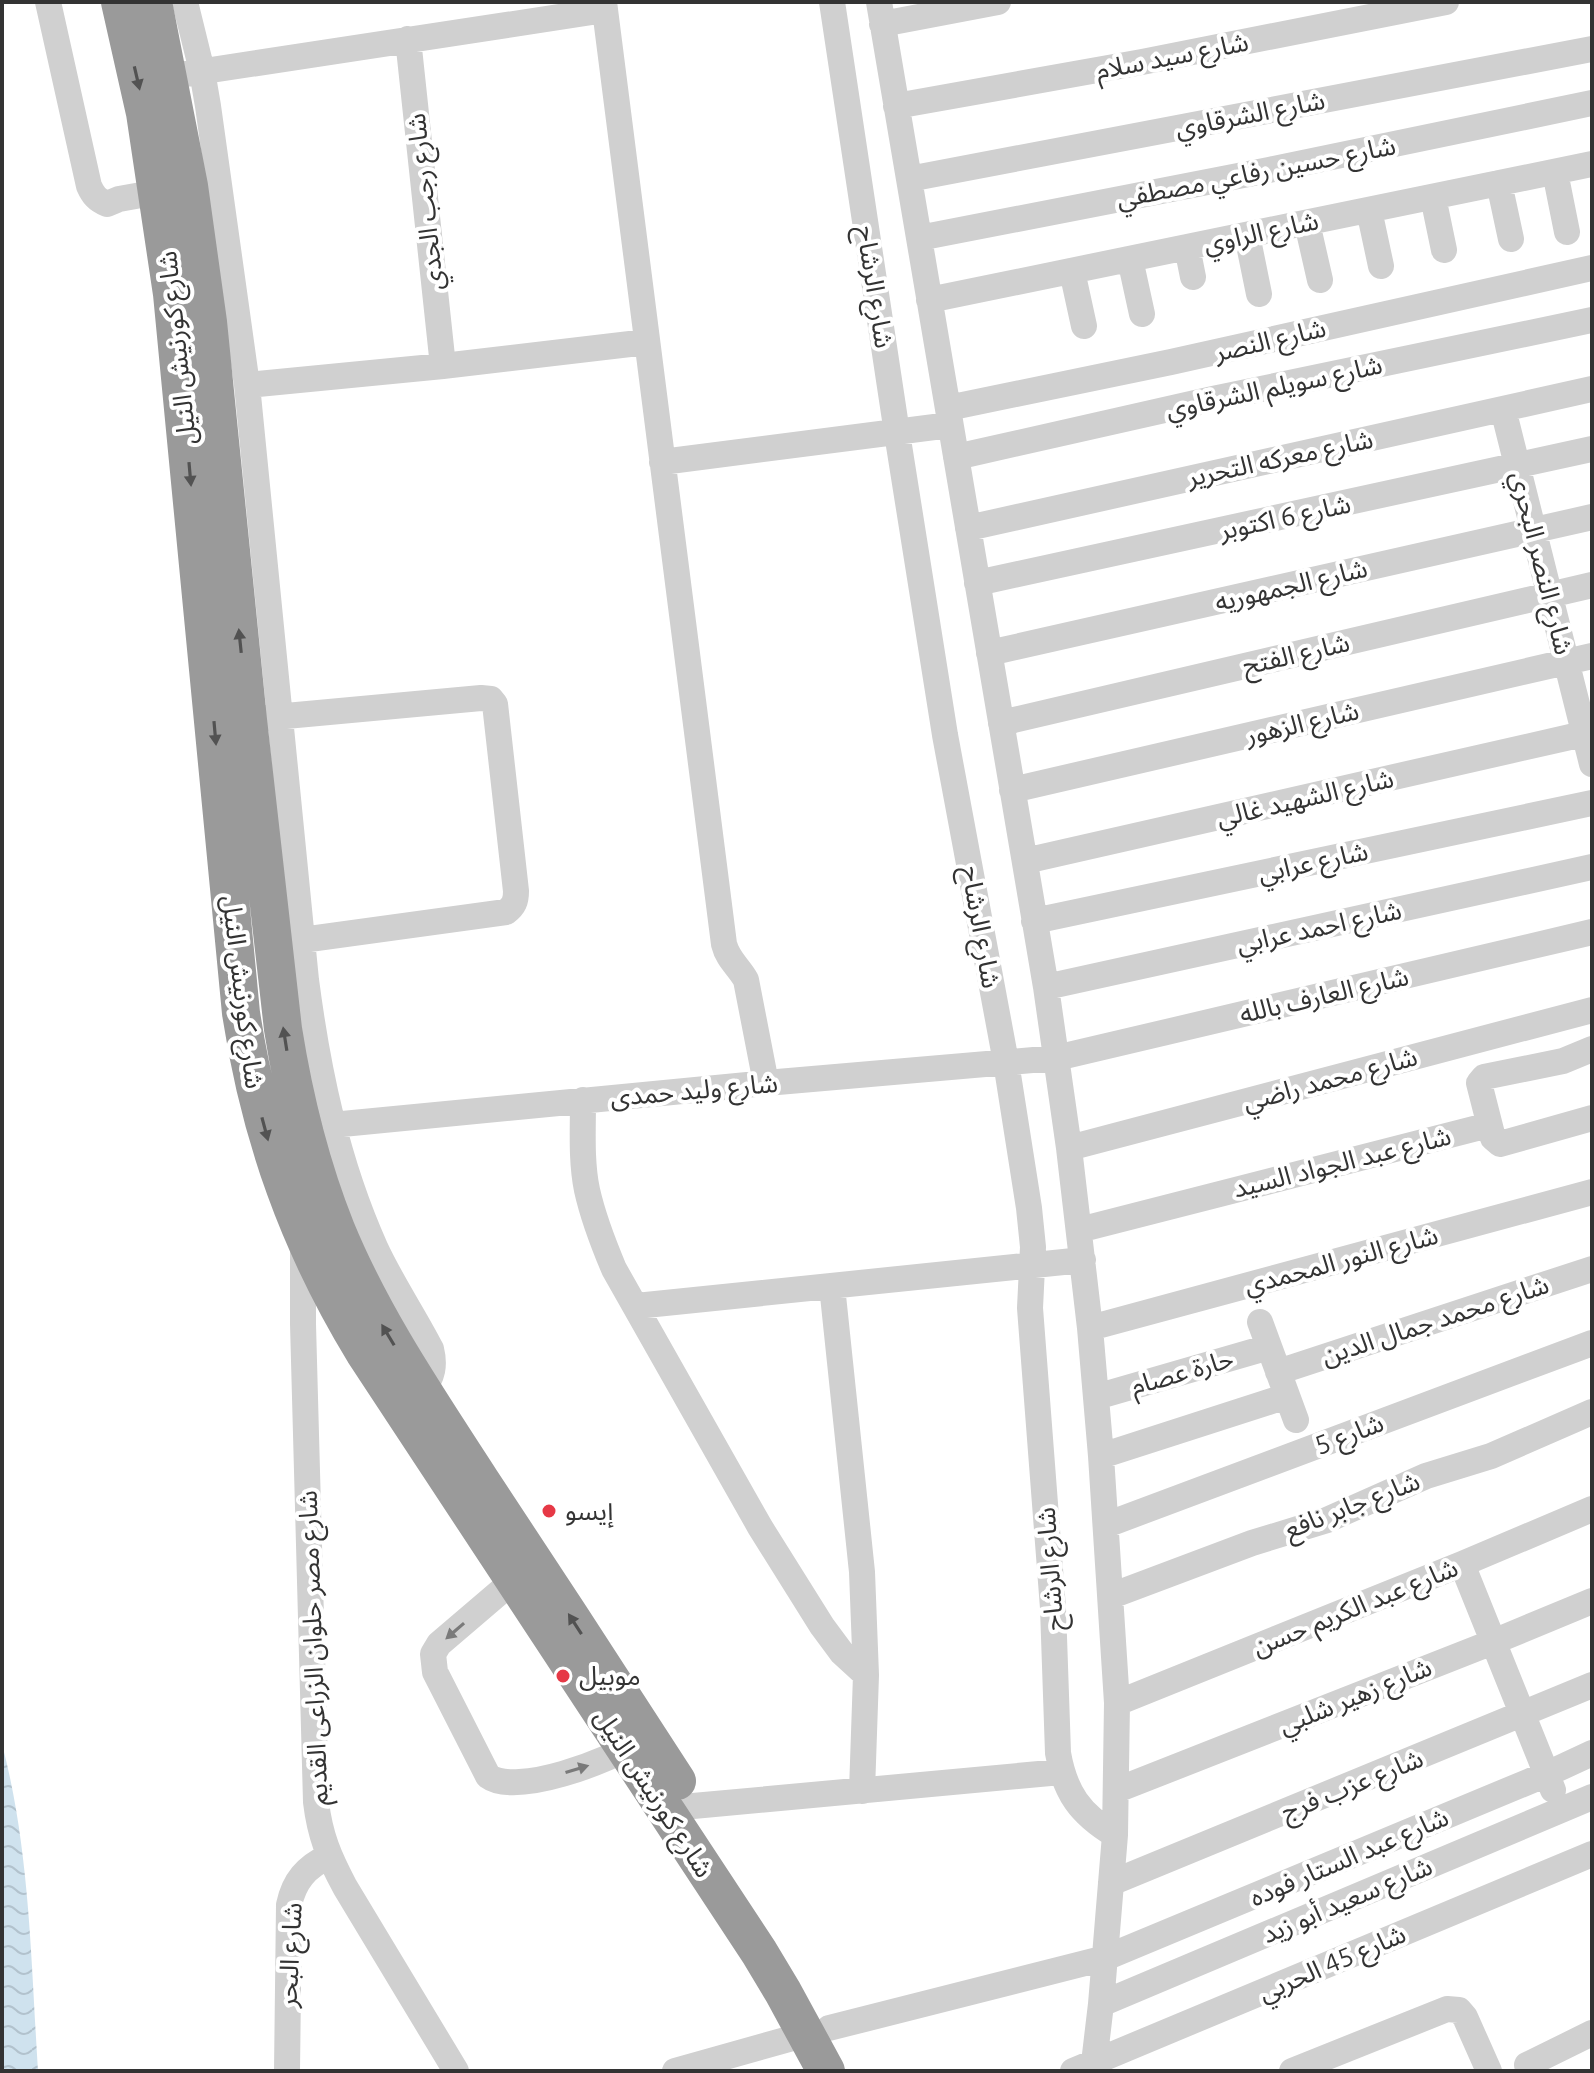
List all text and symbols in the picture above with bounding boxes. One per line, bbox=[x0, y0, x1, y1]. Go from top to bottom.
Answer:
street label: شارع سيد سلام bbox=[1093, 26, 1252, 90]
one-way arrow bbox=[131, 66, 144, 91]
street label: شارع الشرقاوي bbox=[1173, 85, 1328, 148]
street label: شارع رجب الجدي bbox=[401, 111, 454, 292]
street label: شارع حسين رفاعي مصطفي bbox=[1114, 130, 1399, 219]
street label: شارع الراوي bbox=[1201, 205, 1322, 264]
street label: شارع الرشاح bbox=[847, 224, 899, 351]
street label: شارع كورنيش النيل bbox=[152, 249, 206, 446]
street label: شارع النصر bbox=[1210, 313, 1330, 372]
street label: شارع سويلم الشرقاوي bbox=[1163, 349, 1386, 430]
street label: شارع معركه التحرير bbox=[1183, 424, 1376, 496]
one-way arrow bbox=[184, 462, 197, 487]
street label: شارع النصر البحري bbox=[1500, 468, 1579, 659]
street label: شارع 6 اكتوبر bbox=[1216, 488, 1354, 550]
street label: شارع الجمهوريه bbox=[1212, 553, 1371, 621]
street label: شارع الفتح bbox=[1240, 627, 1354, 686]
one-way arrow bbox=[234, 628, 247, 653]
street label: شارع الزهور bbox=[1241, 695, 1363, 755]
one-way arrow bbox=[209, 721, 222, 746]
street label: شارع الشهيد غالي bbox=[1213, 763, 1398, 838]
street label: شارع عرابي bbox=[1255, 836, 1372, 893]
street label: شارع الرشاح bbox=[952, 864, 1007, 991]
street label: شارع كورنيش النيل bbox=[212, 894, 270, 1091]
street label: شارع احمد عرابي bbox=[1234, 895, 1405, 964]
street label: شارع العارف بالله bbox=[1236, 961, 1412, 1033]
one-way arrow bbox=[278, 1026, 290, 1051]
street label: شارع محمد راضي bbox=[1239, 1041, 1422, 1122]
street label: شارع وليد حمدى bbox=[609, 1068, 780, 1116]
one-way arrow bbox=[259, 1118, 272, 1142]
street label: شارع عبد الجواد السيد bbox=[1230, 1120, 1455, 1207]
street label: شارع النور المحمدي bbox=[1241, 1220, 1442, 1305]
street label: شارع محمد جمال الدين bbox=[1318, 1269, 1554, 1375]
one-way arrow bbox=[382, 1324, 396, 1346]
street label: حارة عصام bbox=[1127, 1343, 1238, 1406]
street label: شارع 5 bbox=[1310, 1407, 1389, 1465]
street label: شارع جابر نافع bbox=[1280, 1465, 1426, 1549]
street label: شارع مصر حلوان الزراعى القديم bbox=[293, 1490, 338, 1806]
place label: إيسو bbox=[565, 1496, 614, 1528]
marker: إيسو bbox=[540, 1502, 558, 1520]
street label: شارع الرشاح bbox=[1031, 1506, 1073, 1632]
street label: شارع عبد الكريم حسن bbox=[1248, 1552, 1464, 1667]
one-way arrow bbox=[568, 1613, 582, 1635]
one-way arrow bbox=[445, 1622, 465, 1639]
street label: شارع زهير شلبي bbox=[1274, 1652, 1438, 1745]
place label: موبيل bbox=[579, 1661, 641, 1691]
marker: موبيل bbox=[554, 1667, 572, 1685]
street label: شارع كورنيش النيل bbox=[585, 1703, 720, 1885]
street label: شارع عزب فرج bbox=[1277, 1743, 1429, 1831]
one-way arrow bbox=[566, 1762, 590, 1775]
street label: شارع عبد الستار فوده bbox=[1245, 1802, 1454, 1916]
street label: شارع سعيد أبو زيد bbox=[1257, 1850, 1438, 1953]
street label: شارع البحر bbox=[272, 1902, 312, 2010]
street label: شارع 45 الحربي bbox=[1254, 1919, 1412, 2012]

